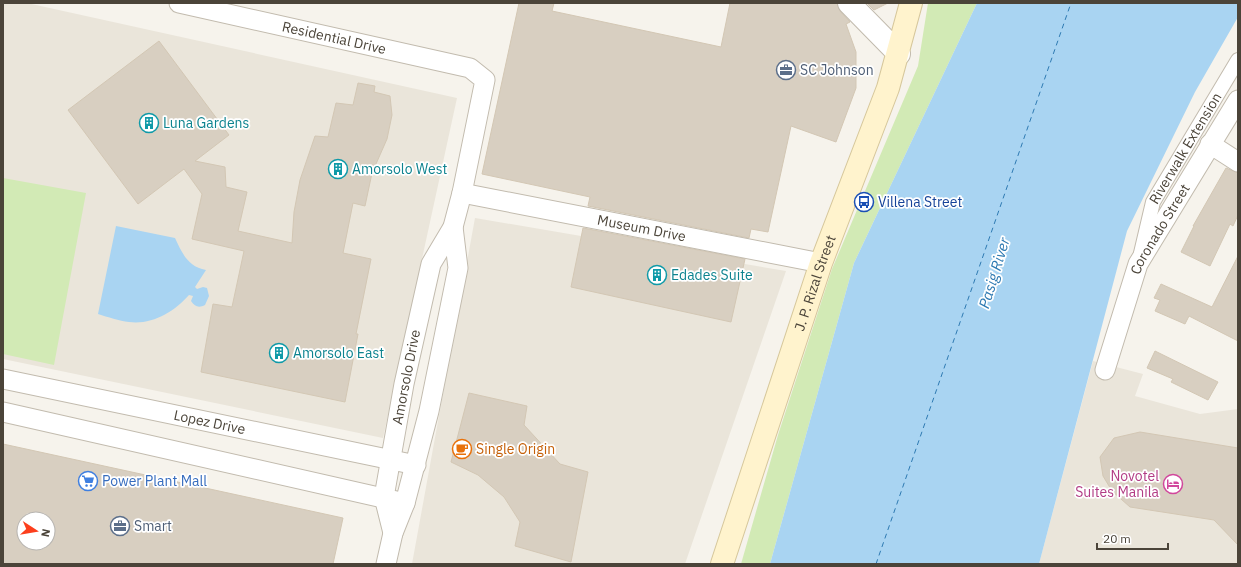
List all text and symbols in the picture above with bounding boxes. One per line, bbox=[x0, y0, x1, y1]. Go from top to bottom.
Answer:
street label: Residential Drive bbox=[280, 17, 388, 58]
office icon: SC Johnson bbox=[775, 59, 797, 81]
place label: SC Johnson bbox=[800, 61, 874, 79]
street label: Riverwalk Extension bbox=[1145, 89, 1225, 207]
building icon: Luna Gardens bbox=[138, 112, 160, 134]
place label: Luna Gardens bbox=[163, 114, 250, 132]
building icon: Amorsolo West bbox=[327, 158, 349, 180]
place label: Amorsolo West bbox=[352, 160, 447, 178]
street label: Coronado Street bbox=[1126, 180, 1194, 277]
bus stop icon: Villena Street bbox=[853, 191, 875, 213]
place label: Villena Street bbox=[878, 193, 962, 211]
street label: Museum Drive bbox=[596, 211, 688, 246]
street label: J. P. Rizal Street bbox=[790, 232, 840, 333]
water label: Pasig River bbox=[974, 235, 1014, 311]
building icon: Edades Suite bbox=[646, 264, 668, 286]
place label: Edades Suite bbox=[671, 266, 753, 284]
street label: Amorsolo Drive bbox=[388, 328, 424, 426]
building icon: Amorsolo East bbox=[268, 342, 290, 364]
place label: Amorsolo East bbox=[293, 344, 384, 362]
street label: Lopez Drive bbox=[172, 406, 247, 438]
cafe icon: Single Origin bbox=[451, 438, 473, 460]
place label: Single Origin bbox=[476, 440, 555, 458]
place label: Novotel Suites Manila bbox=[1075, 467, 1160, 501]
supermarket icon: Power Plant Mall bbox=[77, 470, 99, 492]
place label: Power Plant Mall bbox=[102, 472, 207, 490]
hotel icon: Novotel Suites Manila bbox=[1162, 473, 1184, 495]
north arrow bbox=[16, 511, 56, 551]
office icon: Smart bbox=[109, 515, 131, 537]
place label: Smart bbox=[134, 517, 172, 535]
scale bar bbox=[1097, 525, 1168, 551]
text: N bbox=[38, 528, 53, 538]
text: 20 m bbox=[1103, 531, 1131, 546]

